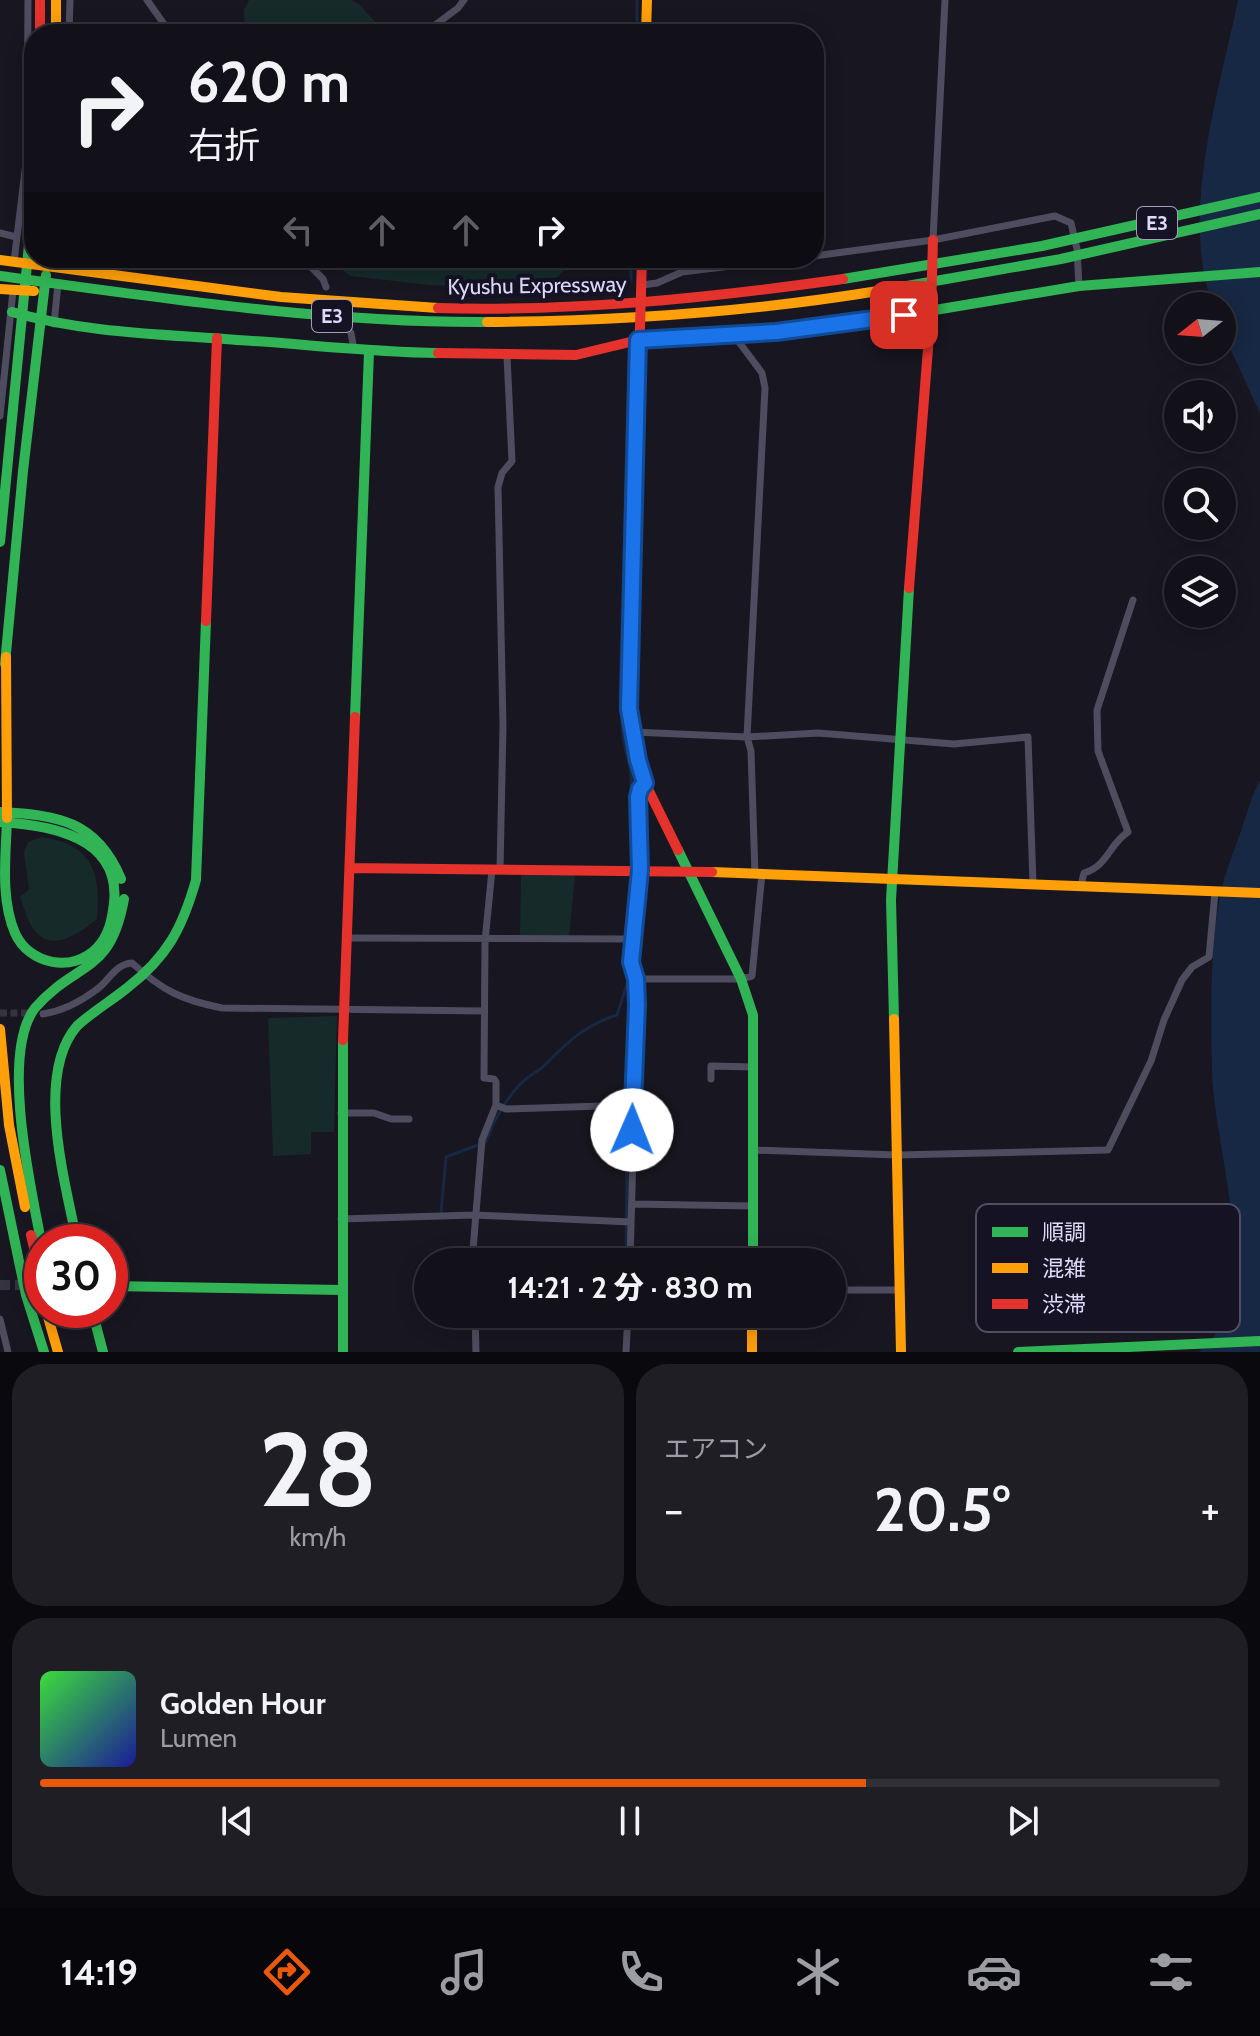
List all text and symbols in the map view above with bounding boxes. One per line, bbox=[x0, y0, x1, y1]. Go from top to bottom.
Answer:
text: 620 m bbox=[188, 48, 350, 116]
icon: right bbox=[56, 56, 160, 160]
text: 右折 bbox=[188, 123, 260, 167]
road number: E3 bbox=[1137, 207, 1177, 239]
icon: left bbox=[276, 208, 320, 252]
icon: ahead bbox=[360, 208, 404, 252]
icon: ahead bbox=[444, 208, 488, 252]
icon: right bbox=[528, 208, 572, 252]
street label: Kyushu Expressway bbox=[447, 270, 627, 301]
pin bbox=[870, 281, 938, 349]
north arrow bbox=[1164, 292, 1236, 364]
map controls bbox=[1164, 292, 1236, 628]
icon: arrive bbox=[882, 293, 926, 337]
road number: E3 bbox=[312, 300, 352, 332]
button: sound bbox=[1164, 380, 1236, 452]
button: search bbox=[1164, 468, 1236, 540]
button: layers bbox=[1164, 556, 1236, 628]
position arrow bbox=[590, 1088, 674, 1172]
legend bbox=[976, 1204, 1240, 1332]
text: 順調 bbox=[1042, 1219, 1086, 1246]
speed limit sign: 30 bbox=[24, 1224, 128, 1328]
text: 混雑 bbox=[1042, 1255, 1086, 1282]
text: 14:21 · 2 分 · 830 m bbox=[507, 1269, 753, 1306]
text: 渋滞 bbox=[1042, 1291, 1086, 1318]
text: 28 bbox=[259, 1406, 377, 1532]
text: エアコン bbox=[664, 1433, 768, 1465]
text: 20.5° bbox=[874, 1473, 1010, 1546]
text: − bbox=[664, 1483, 683, 1536]
text: + bbox=[1201, 1483, 1220, 1536]
text: km/h bbox=[290, 1521, 346, 1553]
text: Golden Hour bbox=[160, 1685, 326, 1722]
text: Lumen bbox=[160, 1722, 237, 1754]
icon: previous bbox=[215, 1799, 259, 1843]
icon: pause bbox=[608, 1799, 652, 1843]
icon: next bbox=[1001, 1799, 1045, 1843]
icon: directions bbox=[259, 1944, 315, 2000]
icon: music bbox=[436, 1944, 492, 2000]
icon: phone bbox=[613, 1944, 669, 2000]
icon: climate bbox=[790, 1944, 846, 2000]
icon: car bbox=[966, 1944, 1022, 2000]
icon: filters bbox=[1143, 1944, 1199, 2000]
text: 14:19 bbox=[60, 1950, 138, 1994]

